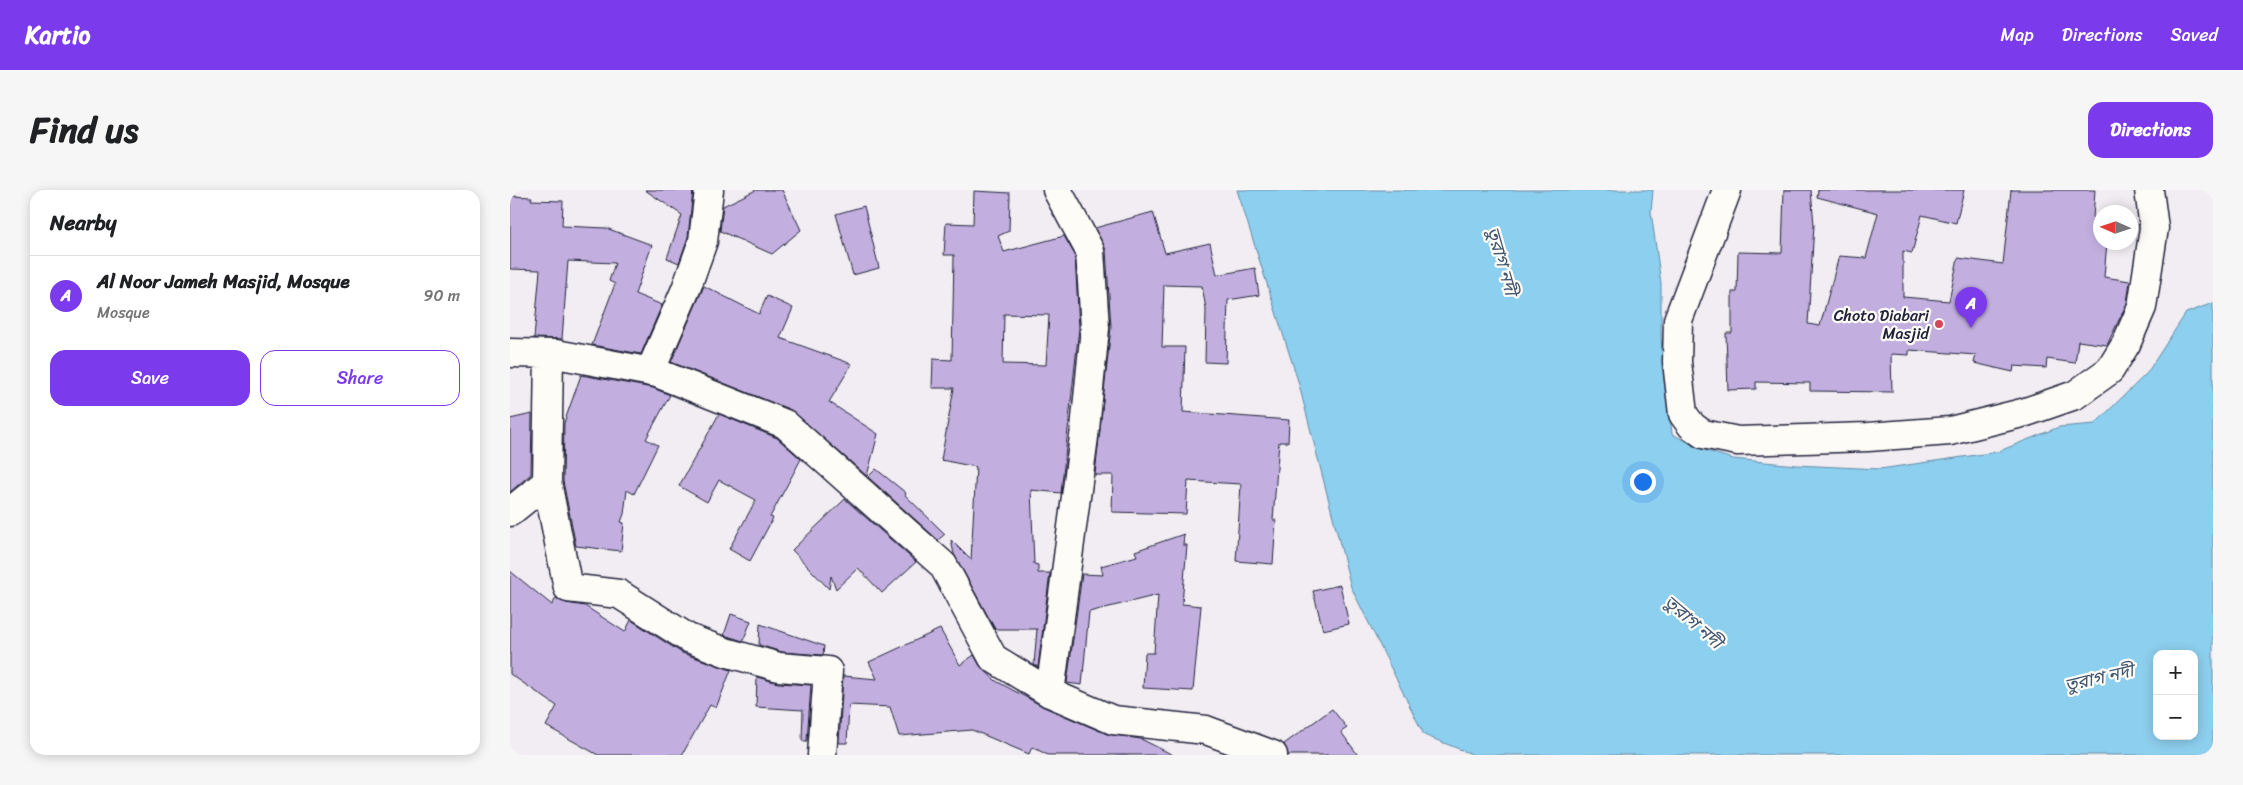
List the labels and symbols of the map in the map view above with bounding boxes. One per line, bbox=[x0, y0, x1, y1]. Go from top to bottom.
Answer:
north arrow bbox=[2093, 205, 2138, 250]
water label: তুরাগ নদী bbox=[1477, 223, 1528, 302]
pin: A bbox=[1955, 287, 1987, 328]
place label: Choto Diabari Masjid bbox=[1834, 301, 1931, 348]
marker: Choto Diabari Masjid bbox=[1933, 318, 1945, 330]
your location bbox=[1630, 469, 1656, 495]
water label: তুরাগ নদী bbox=[1656, 587, 1732, 659]
water label: তুরাগ নদী bbox=[2061, 654, 2140, 701]

